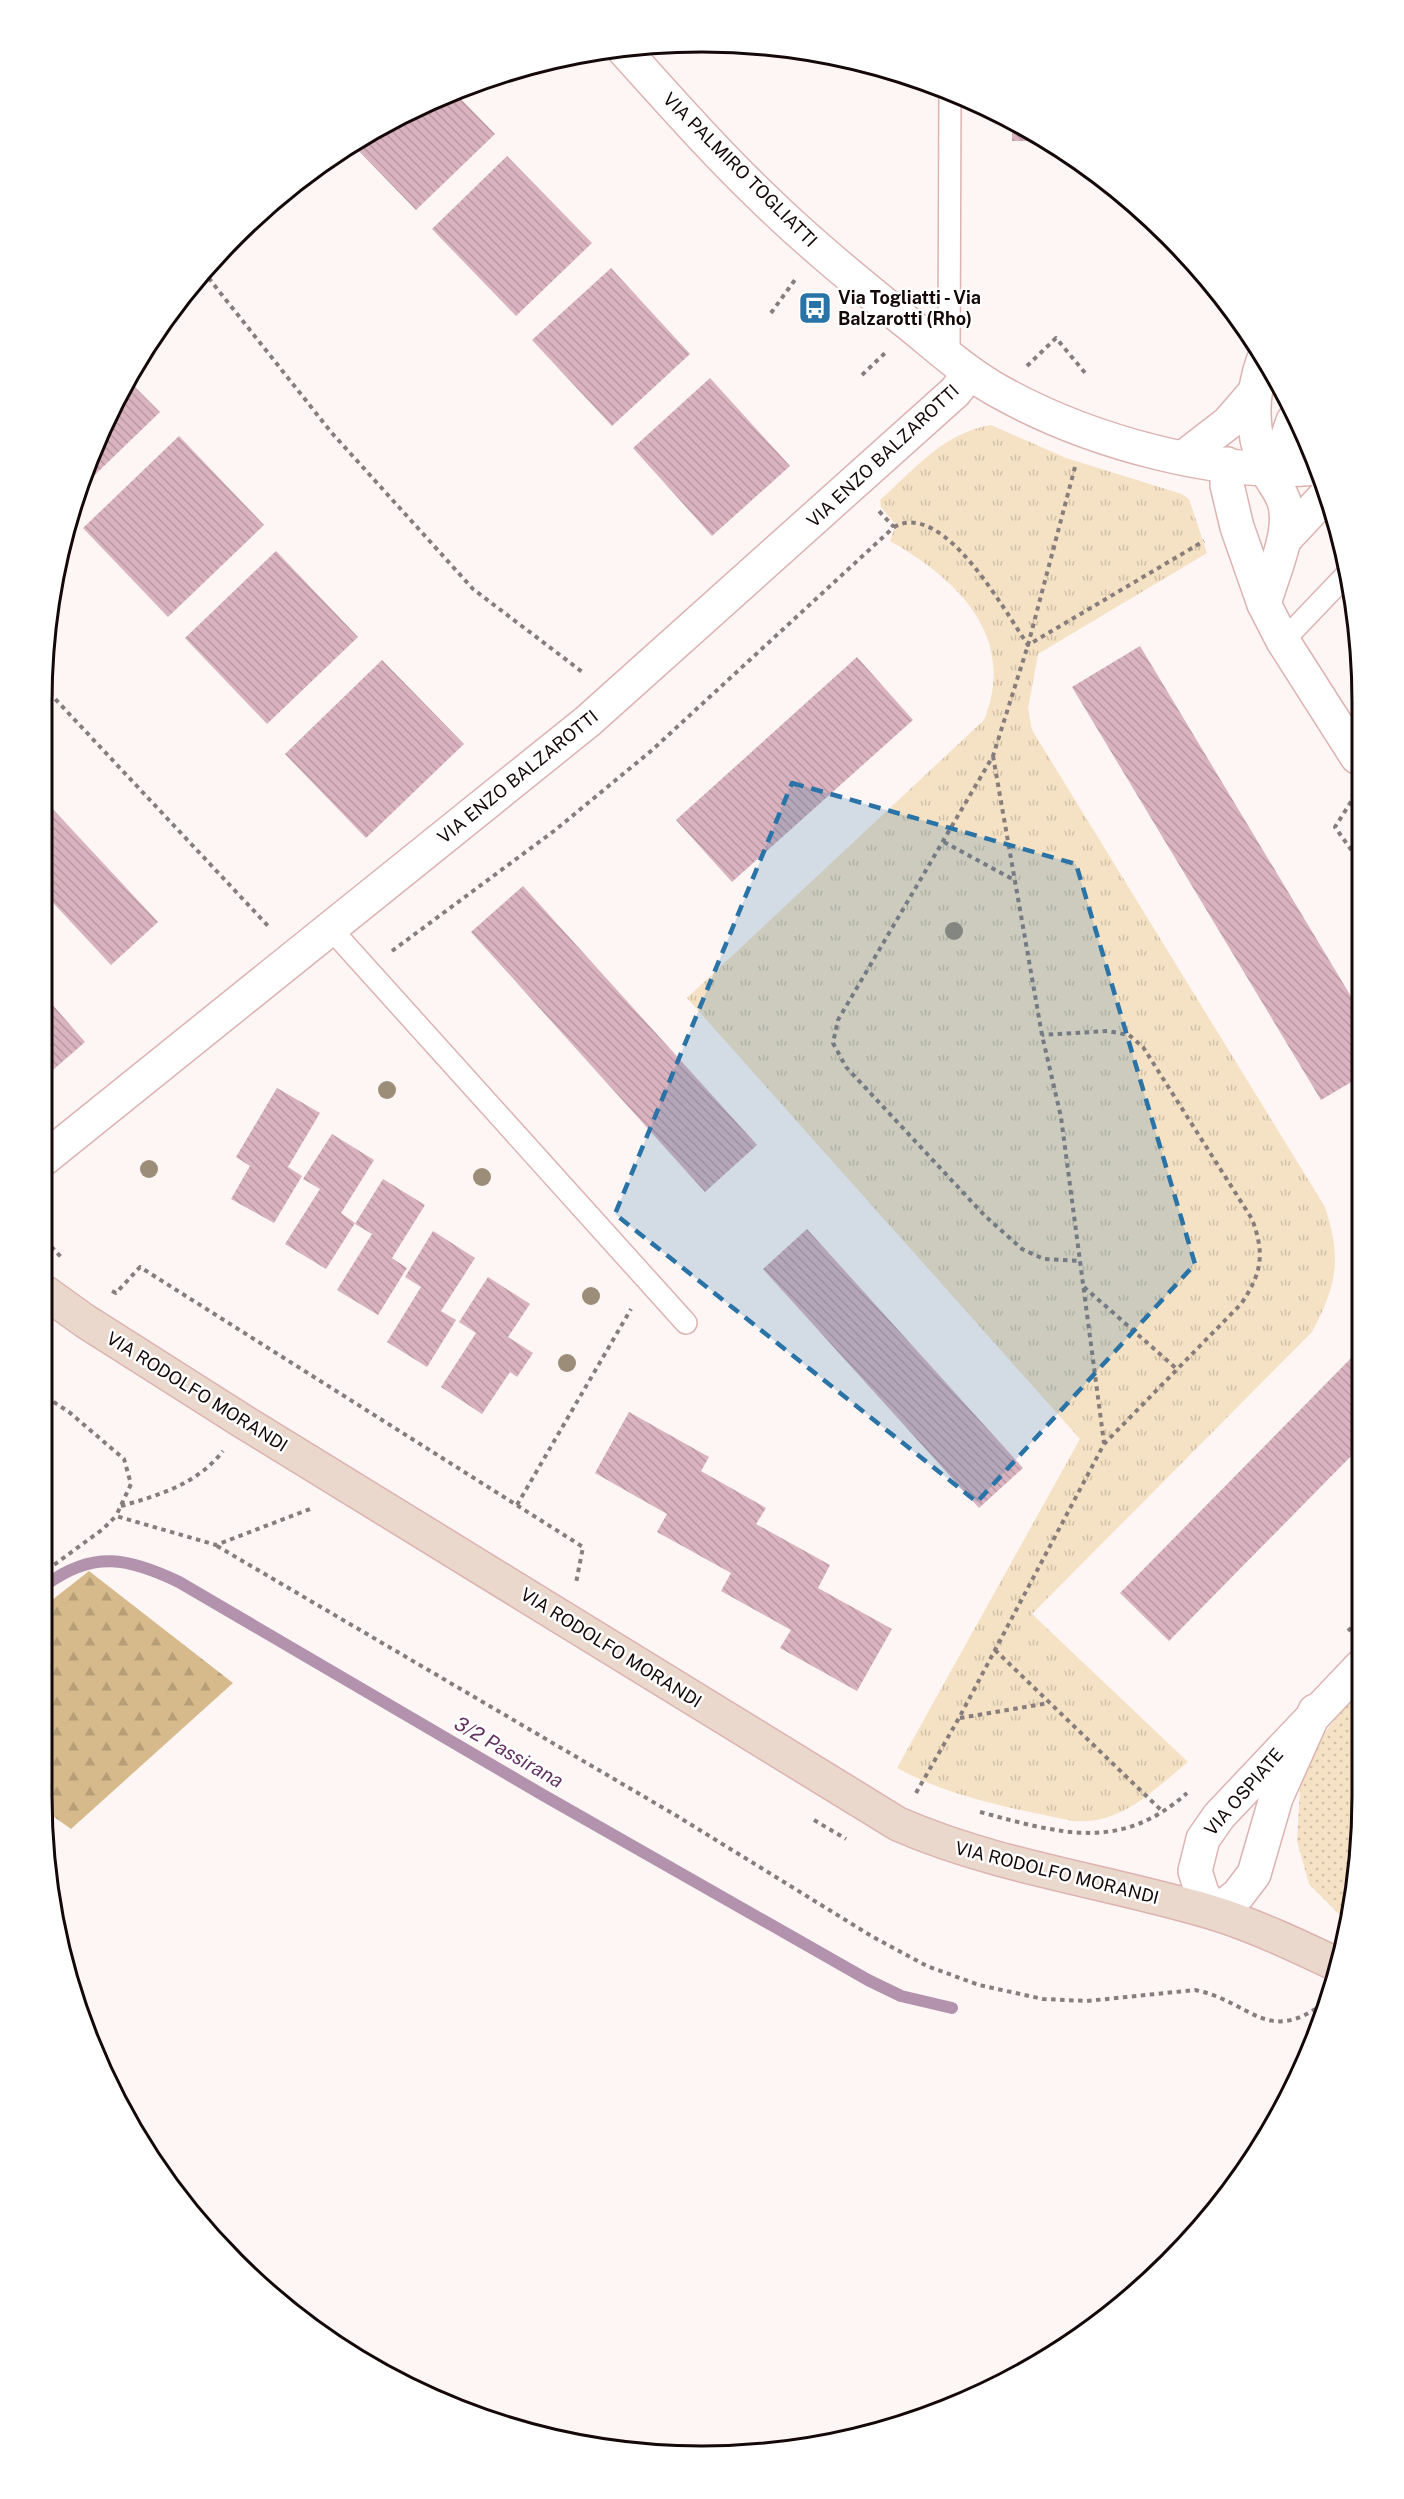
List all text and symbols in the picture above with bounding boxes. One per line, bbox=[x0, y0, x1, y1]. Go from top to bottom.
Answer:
street label: VIA PALMIRO TOGLIATTI bbox=[659, 88, 822, 251]
place label: Via Togliatti - Via Balzarotti (Rho) bbox=[838, 287, 981, 329]
bus stop icon: Via Togliatti - Via Balzarotti (Rho) bbox=[797, 290, 833, 326]
street label: VIA ENZO BALZAROTTI bbox=[802, 380, 963, 532]
street label: VIA ENZO BALZAROTTI bbox=[433, 705, 602, 848]
street label: VIA RODOLFO MORANDI bbox=[103, 1327, 292, 1456]
street label: VIA RODOLFO MORANDI bbox=[517, 1583, 706, 1712]
water label: 3/2 Passirana bbox=[450, 1711, 568, 1793]
street label: VIA OSPIATE bbox=[1200, 1744, 1287, 1840]
street label: VIA RODOLFO MORANDI bbox=[953, 1837, 1161, 1908]

